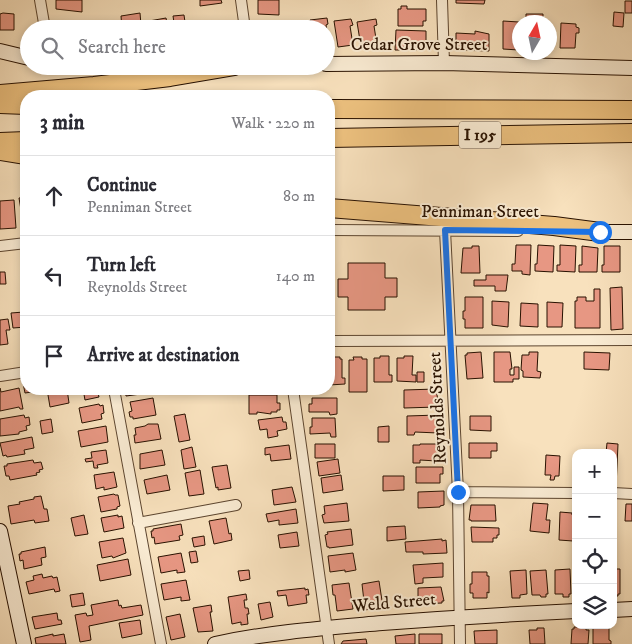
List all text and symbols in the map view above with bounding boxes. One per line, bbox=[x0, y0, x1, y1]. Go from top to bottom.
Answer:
north arrow bbox=[512, 15, 557, 60]
search box bbox=[20, 20, 335, 75]
icon: search bbox=[38, 34, 66, 62]
street label: Cedar Grove Street bbox=[351, 34, 487, 56]
text: Search here bbox=[78, 36, 166, 59]
text: 3 min bbox=[40, 110, 85, 136]
text: Walk · 220 m bbox=[231, 113, 315, 133]
road number: I 195 bbox=[459, 122, 501, 148]
text: Continue bbox=[87, 174, 157, 197]
icon: ahead bbox=[40, 182, 68, 210]
text: 80 m bbox=[283, 186, 315, 206]
text: Penniman Street bbox=[87, 197, 192, 217]
street label: Penniman Street bbox=[421, 201, 539, 223]
route start bbox=[589, 221, 612, 244]
text: Turn left bbox=[87, 254, 156, 277]
icon: left bbox=[40, 262, 68, 290]
text: 140 m bbox=[276, 266, 315, 286]
text: Reynolds Street bbox=[87, 277, 187, 297]
icon: arrive bbox=[40, 342, 68, 370]
text: Arrive at destination bbox=[87, 344, 239, 367]
street label: Reynolds Street bbox=[424, 351, 452, 465]
map controls bbox=[572, 449, 617, 629]
button: + bbox=[572, 449, 617, 494]
route end bbox=[447, 481, 470, 504]
button: − bbox=[572, 494, 617, 539]
button: locate bbox=[572, 539, 617, 584]
button: layers bbox=[572, 584, 617, 629]
street label: Weld Street bbox=[350, 588, 437, 618]

